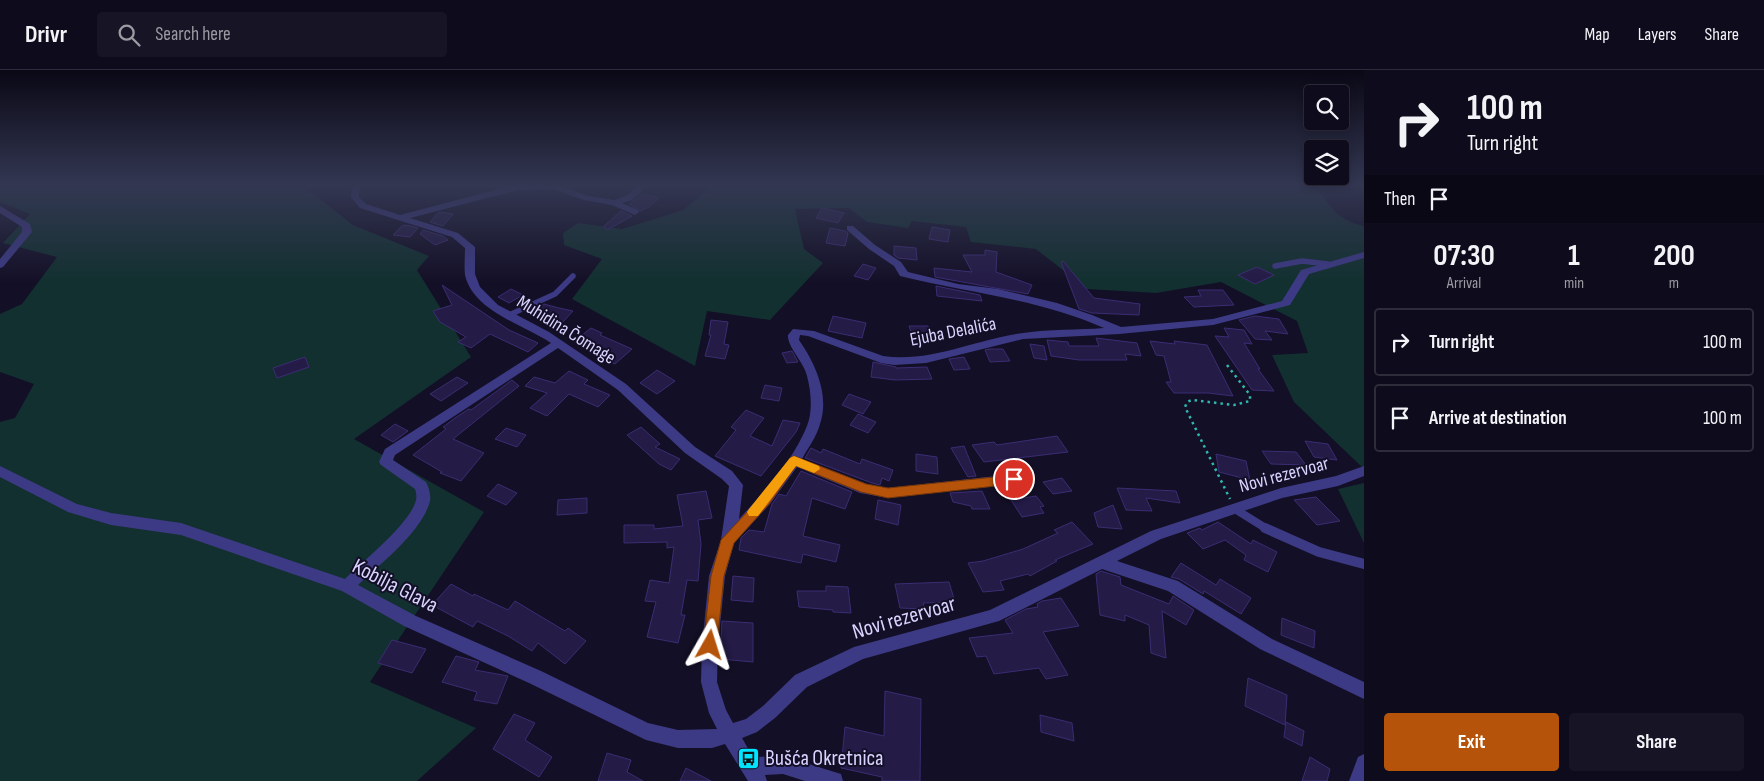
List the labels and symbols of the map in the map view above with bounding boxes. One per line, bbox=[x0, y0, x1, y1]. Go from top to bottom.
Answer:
street label: Muhidina Čomage bbox=[512, 290, 620, 370]
street label: Ejuba Delalića bbox=[908, 312, 998, 352]
street label: Novi rezervoar bbox=[1237, 452, 1332, 498]
pin bbox=[993, 458, 1035, 500]
street label: Kobilja Glava bbox=[348, 553, 442, 619]
street label: Novi rezervoar bbox=[849, 590, 959, 646]
position arrow bbox=[683, 618, 735, 670]
place label: Bušća Okretnica bbox=[765, 745, 884, 772]
bus stop icon: Bušća Okretnica bbox=[737, 746, 761, 770]

